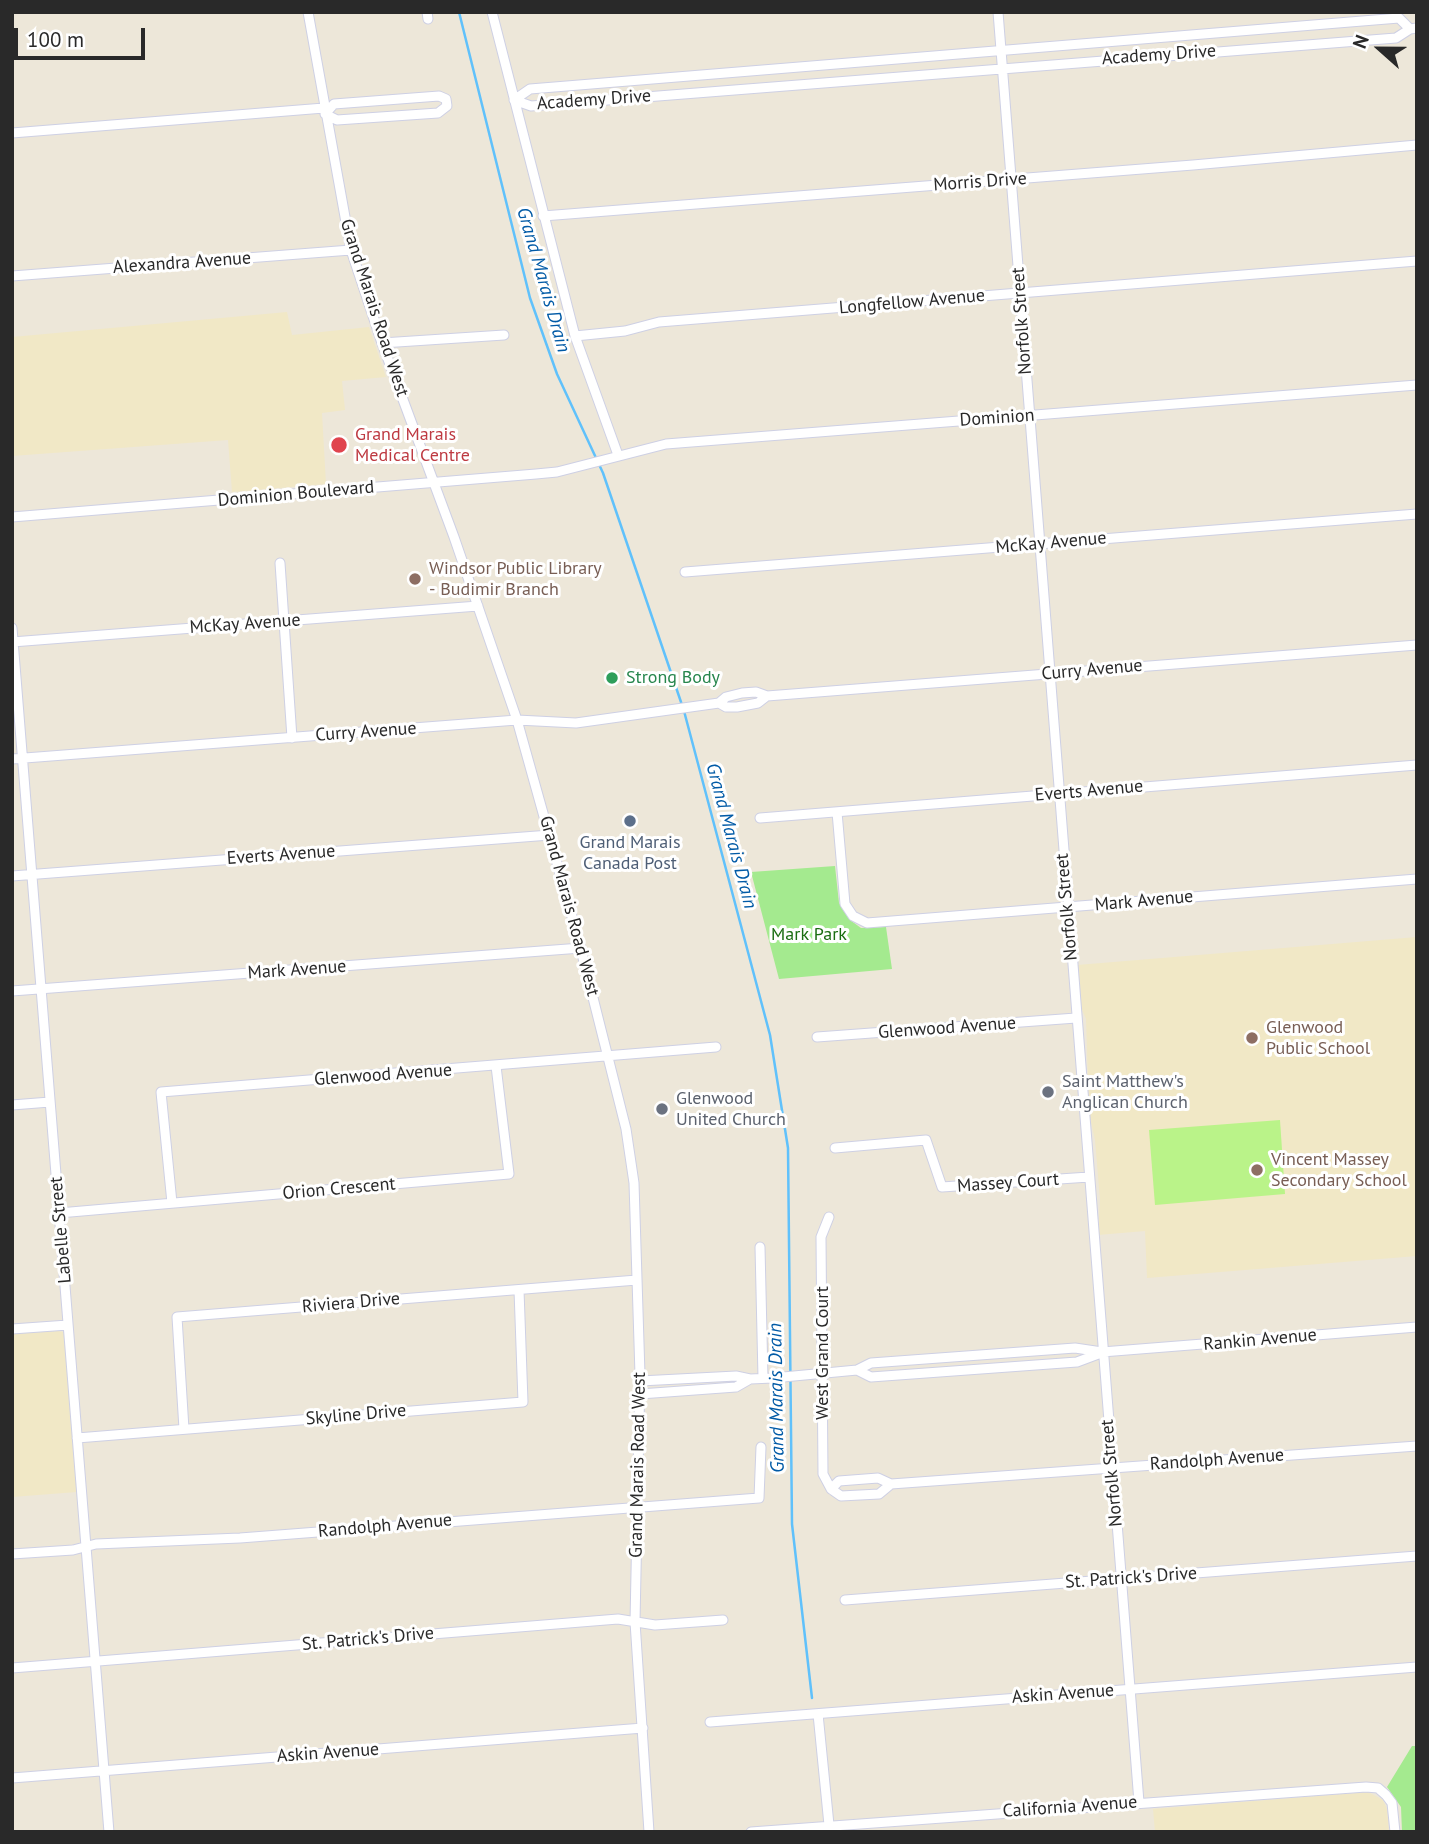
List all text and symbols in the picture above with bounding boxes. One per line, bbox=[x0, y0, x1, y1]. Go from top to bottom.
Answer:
scale bar bbox=[18, 14, 149, 58]
north arrow bbox=[1345, 14, 1415, 84]
text: 100 m bbox=[27, 26, 84, 53]
text: N bbox=[1347, 31, 1374, 52]
street label: Academy Drive bbox=[1101, 40, 1217, 70]
street label: Academy Drive bbox=[536, 85, 652, 115]
street label: Morris Drive bbox=[933, 168, 1027, 196]
water label: Grand Marais Drain bbox=[511, 205, 575, 355]
street label: Grand Marais Road West bbox=[335, 216, 413, 400]
street label: Alexandra Avenue bbox=[112, 247, 252, 279]
street label: Norfolk Street bbox=[1007, 267, 1037, 375]
street label: Longfellow Avenue bbox=[838, 285, 986, 319]
street label: Dominion bbox=[959, 405, 1035, 431]
place label: Grand Marais Medical Centre bbox=[355, 424, 470, 466]
marker: Grand Marais Medical Centre bbox=[329, 435, 349, 455]
street label: Dominion Boulevard bbox=[217, 476, 375, 512]
street label: McKay Avenue bbox=[995, 527, 1107, 559]
place label: Windsor Public Library - Budimir Branch bbox=[429, 558, 602, 600]
marker: Windsor Public Library - Budimir Branch bbox=[407, 571, 423, 587]
street label: McKay Avenue bbox=[189, 609, 301, 639]
street label: Curry Avenue bbox=[1041, 655, 1143, 685]
place label: Strong Body bbox=[626, 667, 720, 689]
marker: Strong Body bbox=[604, 670, 620, 686]
street label: Curry Avenue bbox=[315, 718, 417, 746]
water label: Grand Marais Drain bbox=[701, 761, 761, 911]
street label: Everts Avenue bbox=[1034, 776, 1144, 806]
marker: Grand Marais Canada Post bbox=[622, 813, 638, 829]
street label: Grand Marais Road West bbox=[535, 814, 603, 998]
place label: Grand Marais Canada Post bbox=[579, 832, 681, 874]
street label: Everts Avenue bbox=[226, 840, 336, 870]
street label: Norfolk Street bbox=[1052, 852, 1082, 962]
street label: Mark Avenue bbox=[1094, 886, 1194, 916]
park label: Mark Park bbox=[771, 924, 847, 946]
street label: Mark Avenue bbox=[247, 956, 347, 984]
street label: Glenwood Avenue bbox=[877, 1012, 1017, 1044]
place label: Glenwood Public School bbox=[1266, 1017, 1370, 1060]
marker: Glenwood Public School bbox=[1244, 1030, 1260, 1046]
street label: Glenwood Avenue bbox=[313, 1059, 453, 1091]
place label: Saint Matthew's Anglican Church bbox=[1062, 1071, 1188, 1114]
marker: Saint Matthew's Anglican Church bbox=[1040, 1084, 1056, 1100]
place label: Glenwood United Church bbox=[676, 1088, 786, 1130]
marker: Glenwood United Church bbox=[654, 1101, 670, 1117]
place label: Vincent Massey Secondary School bbox=[1271, 1149, 1407, 1192]
marker: Vincent Massey Secondary School bbox=[1249, 1162, 1265, 1178]
street label: Massey Court bbox=[956, 1169, 1060, 1197]
street label: Orion Crescent bbox=[282, 1173, 396, 1205]
street label: Labelle Street bbox=[46, 1176, 76, 1284]
street label: West Grand Court bbox=[812, 1286, 834, 1420]
street label: Riviera Drive bbox=[301, 1288, 401, 1318]
water label: Grand Marais Drain bbox=[764, 1323, 790, 1473]
street label: Rankin Avenue bbox=[1202, 1324, 1318, 1356]
street label: Grand Marais Road West bbox=[626, 1372, 650, 1558]
street label: Skyline Drive bbox=[305, 1400, 407, 1430]
street label: Norfolk Street bbox=[1097, 1418, 1127, 1528]
street label: Randolph Avenue bbox=[1149, 1445, 1285, 1475]
street label: Randolph Avenue bbox=[317, 1509, 453, 1543]
street label: St. Patrick's Drive bbox=[1064, 1563, 1198, 1593]
street label: St. Patrick's Drive bbox=[301, 1622, 435, 1656]
street label: Askin Avenue bbox=[1011, 1680, 1115, 1708]
street label: Askin Avenue bbox=[276, 1739, 380, 1767]
street label: California Avenue bbox=[1002, 1792, 1138, 1822]

